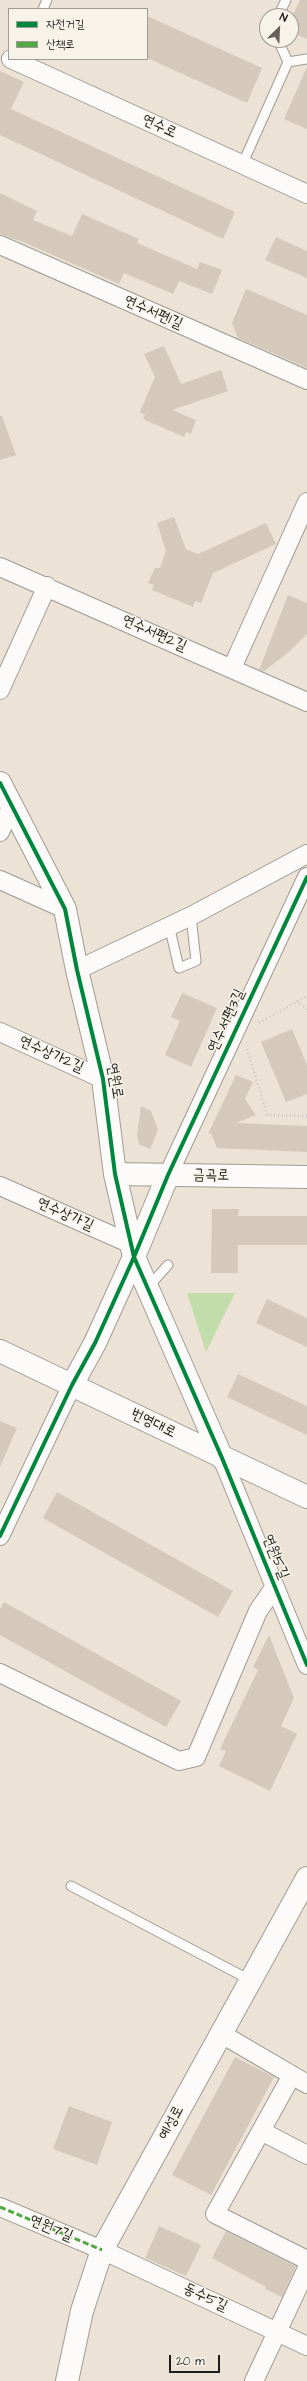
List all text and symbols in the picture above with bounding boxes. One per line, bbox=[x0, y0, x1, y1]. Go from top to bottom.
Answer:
legend bbox=[8, 8, 148, 60]
north arrow bbox=[259, 8, 299, 48]
text: N bbox=[277, 9, 290, 26]
text: 자전거길 bbox=[46, 16, 85, 33]
text: 산책로 bbox=[46, 36, 75, 53]
street label: 연수로 bbox=[139, 111, 179, 143]
street label: 연수서편1길 bbox=[121, 292, 185, 334]
street label: 연수서편2길 bbox=[119, 612, 189, 656]
street label: 연수서편3길 bbox=[204, 986, 250, 1056]
street label: 연수상가2길 bbox=[16, 1033, 86, 1077]
street label: 연원로 bbox=[102, 1062, 126, 1100]
street label: 금곡로 bbox=[193, 1167, 229, 1185]
street label: 연수상가길 bbox=[34, 1195, 96, 1235]
street label: 번영대로 bbox=[127, 1405, 179, 1443]
street label: 연원5길 bbox=[258, 1532, 292, 1582]
street label: 예성로 bbox=[156, 2103, 188, 2143]
street label: 연원7길 bbox=[27, 2212, 75, 2246]
street label: 동수5길 bbox=[180, 2280, 230, 2316]
scale bar bbox=[171, 2347, 222, 2373]
text: 20 m bbox=[176, 2353, 205, 2370]

